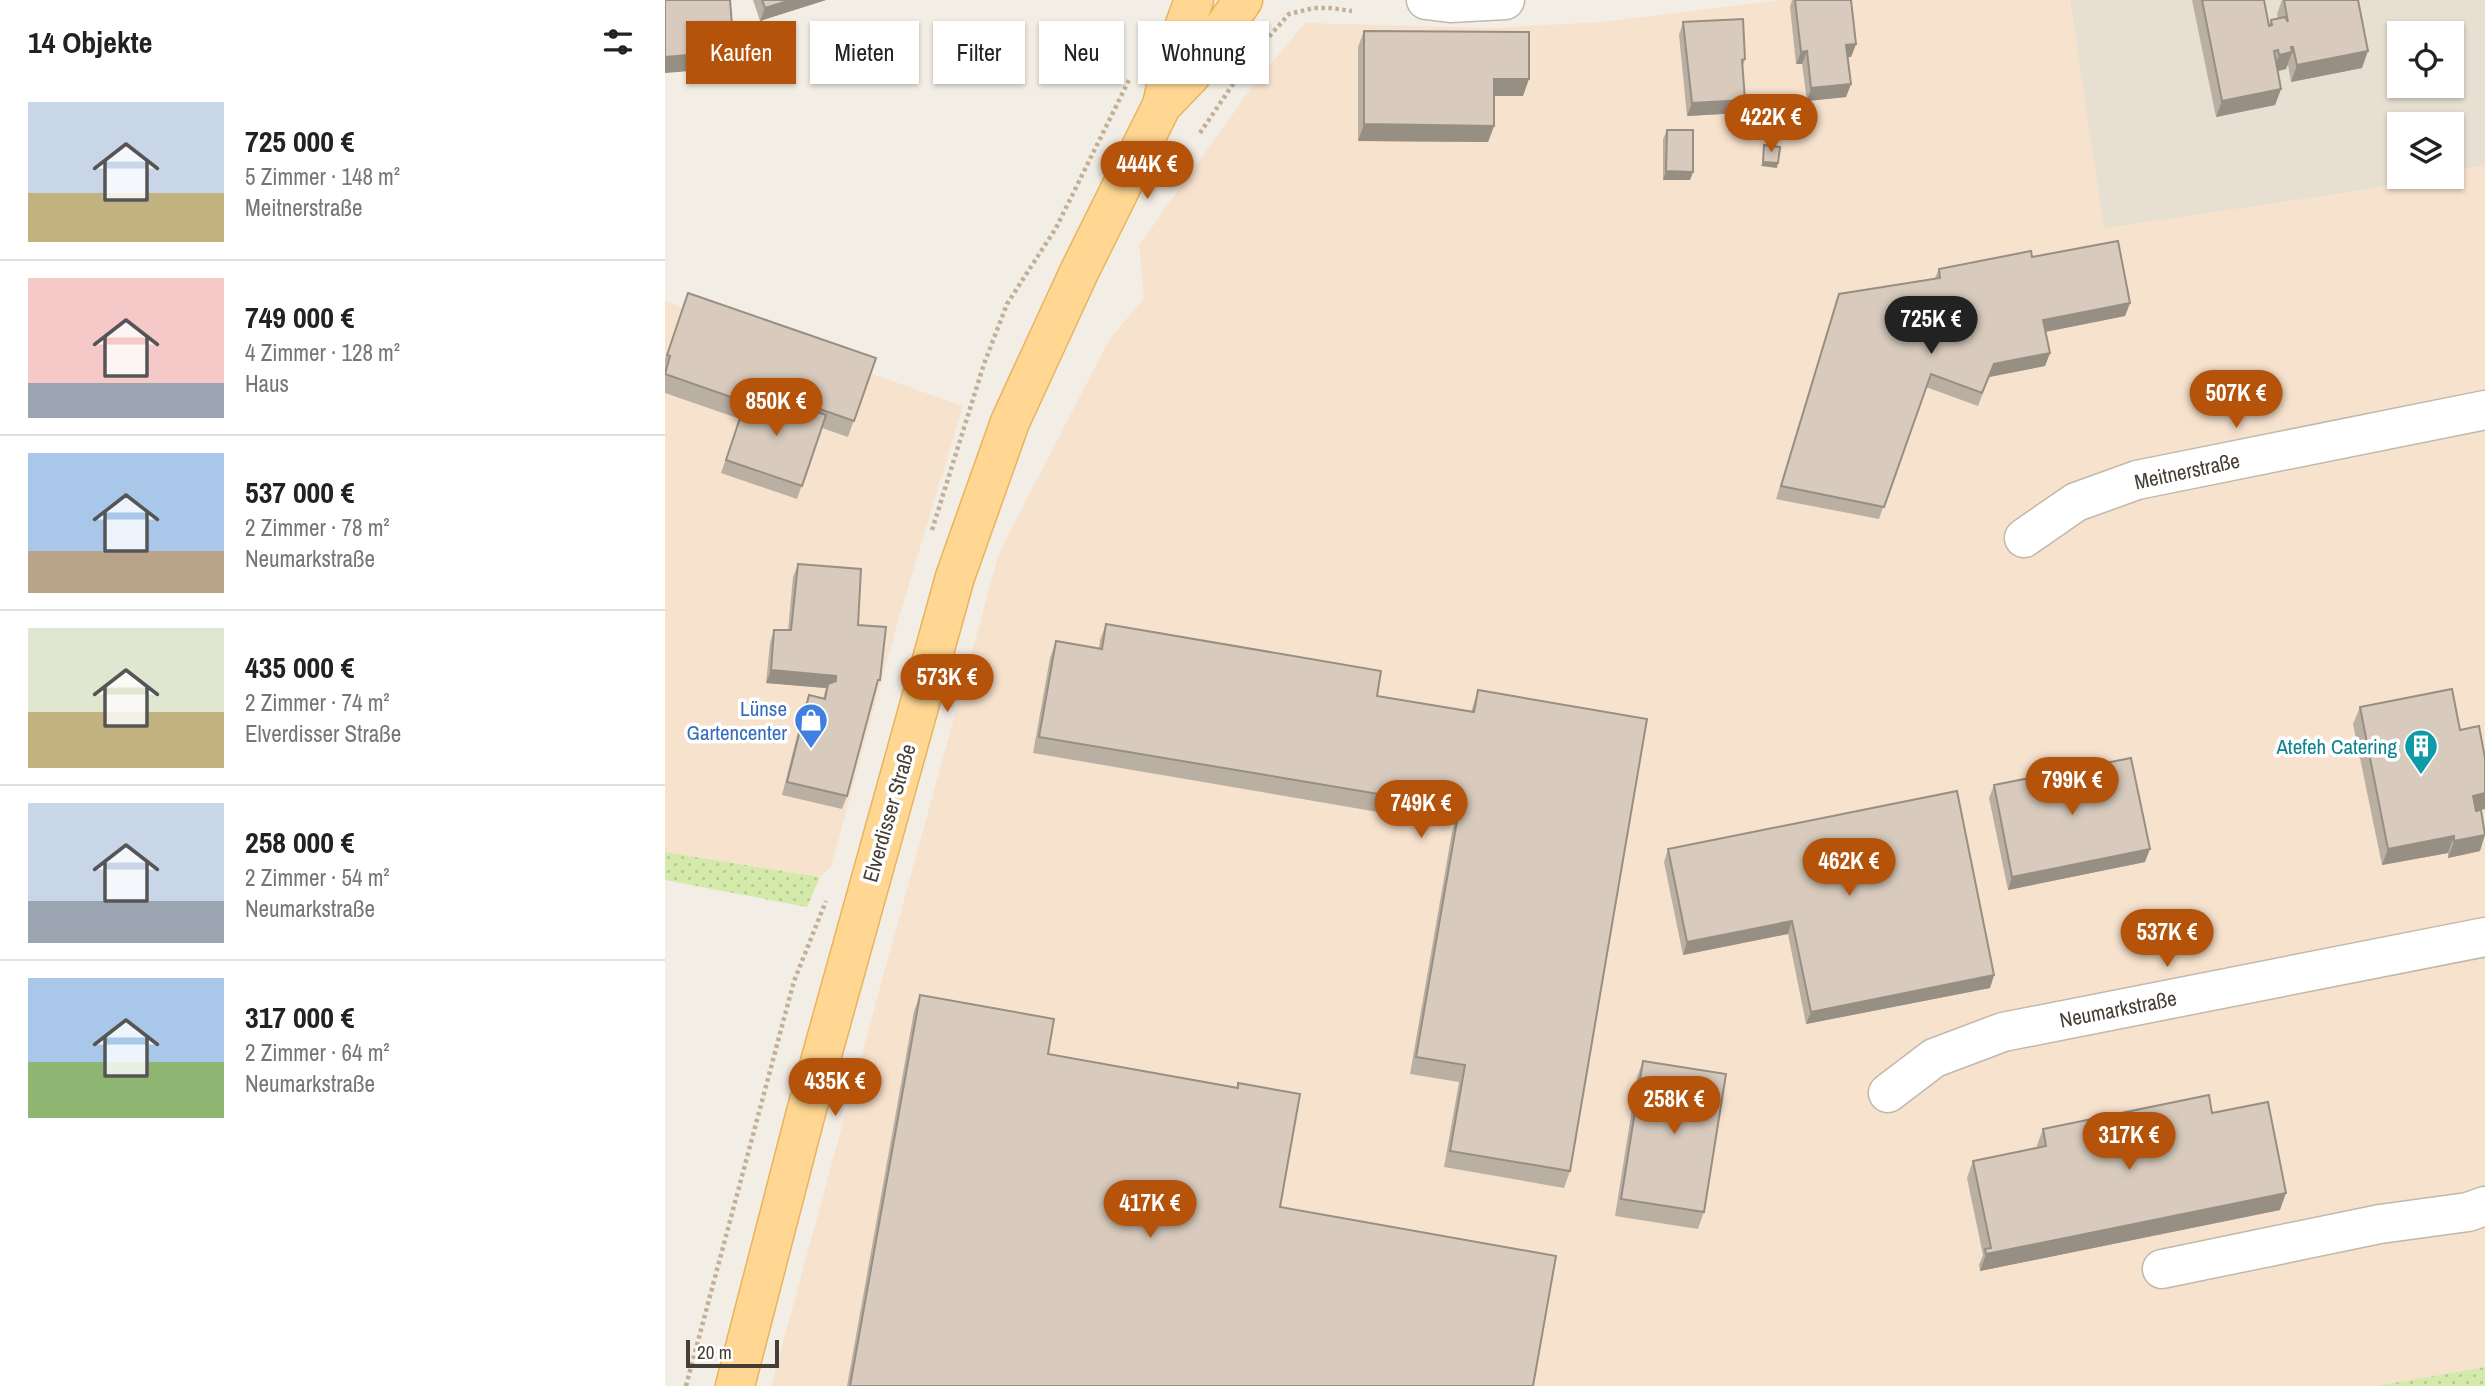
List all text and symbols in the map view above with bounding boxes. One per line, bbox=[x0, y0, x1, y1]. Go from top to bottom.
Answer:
chip: Kaufen bbox=[686, 21, 796, 84]
chip: Mieten bbox=[810, 21, 919, 84]
chip: Filter bbox=[933, 21, 1025, 84]
chip: Neu bbox=[1039, 21, 1124, 84]
chip: Wohnung bbox=[1138, 21, 1269, 84]
map controls bbox=[2387, 21, 2464, 189]
button: locate bbox=[2387, 21, 2464, 98]
text: 14 Objekte bbox=[28, 22, 152, 62]
icon: filters bbox=[599, 23, 637, 61]
pin: 422K € bbox=[1714, 94, 1828, 154]
text: 422K € bbox=[1741, 101, 1801, 132]
button: layers bbox=[2387, 112, 2464, 189]
text: 725 000 € bbox=[245, 121, 354, 161]
icon: home bbox=[84, 130, 168, 214]
pin: 444K € bbox=[1090, 142, 1204, 201]
text: 444K € bbox=[1117, 148, 1177, 179]
text: 5 Zimmer · 148 m² bbox=[245, 161, 400, 192]
text: Meitnerstraße bbox=[245, 192, 362, 223]
pin: 725K € bbox=[1874, 296, 1988, 356]
text: 749 000 € bbox=[245, 297, 354, 337]
text: 725K € bbox=[1901, 303, 1961, 334]
icon: home bbox=[84, 306, 168, 390]
text: 4 Zimmer · 128 m² bbox=[245, 337, 400, 368]
text: Haus bbox=[245, 368, 289, 399]
pin: 507K € bbox=[2179, 370, 2293, 430]
text: 507K € bbox=[2206, 377, 2266, 408]
pin: 850K € bbox=[719, 378, 833, 438]
text: 850K € bbox=[746, 385, 806, 416]
street label: Meitnerstraße bbox=[2132, 446, 2242, 496]
text: 537 000 € bbox=[245, 472, 354, 512]
icon: home bbox=[84, 481, 168, 565]
text: 2 Zimmer · 78 m² bbox=[245, 512, 390, 543]
text: Neumarkstraße bbox=[245, 543, 375, 574]
text: 435 000 € bbox=[245, 647, 354, 687]
pin: 573K € bbox=[890, 654, 1004, 714]
icon: home bbox=[84, 656, 168, 740]
text: 573K € bbox=[917, 661, 977, 692]
text: 2 Zimmer · 74 m² bbox=[245, 687, 390, 718]
place label: Lünse Gartencenter bbox=[686, 694, 787, 747]
shop icon: Lünse Gartencenter bbox=[792, 701, 830, 750]
text: Elverdisser Straße bbox=[245, 718, 401, 749]
building icon: Atefeh Catering bbox=[2402, 727, 2440, 776]
place label: Atefeh Catering bbox=[2275, 732, 2397, 761]
street label: Elverdisser Straße bbox=[855, 740, 923, 886]
pin: 799K € bbox=[2015, 758, 2129, 817]
text: 799K € bbox=[2042, 764, 2102, 795]
pin: 749K € bbox=[1364, 780, 1478, 840]
text: 749K € bbox=[1391, 787, 1451, 818]
text: 258 000 € bbox=[245, 822, 354, 862]
icon: home bbox=[84, 831, 168, 915]
pin: 462K € bbox=[1792, 838, 1906, 898]
text: 462K € bbox=[1819, 845, 1879, 876]
text: 2 Zimmer · 54 m² bbox=[245, 862, 390, 893]
text: Neumarkstraße bbox=[245, 893, 375, 924]
pin: 537K € bbox=[2110, 909, 2224, 969]
text: 537K € bbox=[2137, 916, 2197, 947]
street label: Neumarkstraße bbox=[2057, 983, 2179, 1035]
text: 317 000 € bbox=[245, 997, 354, 1037]
icon: home bbox=[84, 1006, 168, 1090]
text: 2 Zimmer · 64 m² bbox=[245, 1037, 390, 1068]
pin: 435K € bbox=[778, 1058, 892, 1118]
text: 435K € bbox=[805, 1065, 865, 1096]
text: Neumarkstraße bbox=[245, 1068, 375, 1099]
pin: 258K € bbox=[1617, 1076, 1731, 1136]
text: 258K € bbox=[1644, 1083, 1704, 1114]
pin: 317K € bbox=[2072, 1112, 2186, 1172]
text: 317K € bbox=[2099, 1119, 2159, 1150]
pin: 417K € bbox=[1093, 1180, 1207, 1240]
text: 417K € bbox=[1120, 1187, 1180, 1218]
scale bar bbox=[686, 1337, 779, 1369]
text: 20 m bbox=[697, 1339, 732, 1365]

